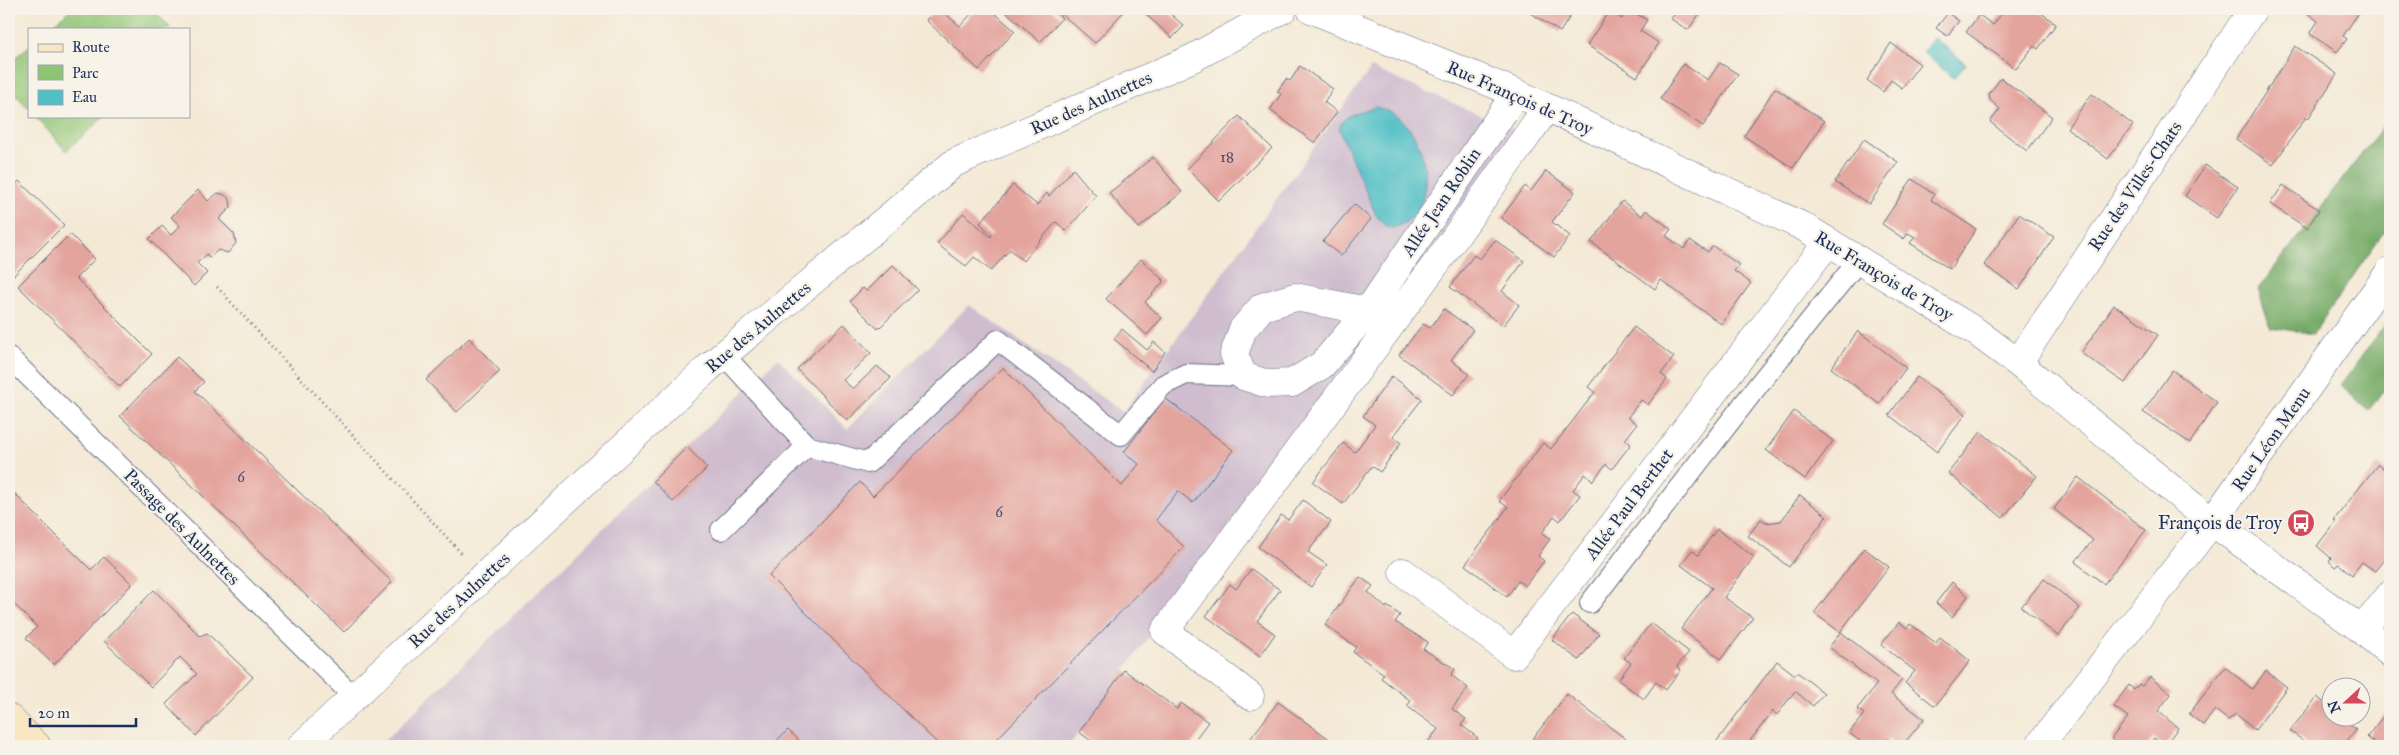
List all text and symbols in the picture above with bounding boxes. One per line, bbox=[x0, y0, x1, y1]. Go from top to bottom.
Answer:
legend bbox=[28, 28, 190, 118]
text: Route bbox=[72, 38, 110, 56]
street label: Rue François de Troy bbox=[1444, 56, 1597, 140]
text: Parc bbox=[72, 64, 99, 82]
street label: Rue des Aulnettes bbox=[1027, 66, 1155, 140]
text: Eau bbox=[72, 88, 97, 106]
street label: Rue des Villes-Chats bbox=[2083, 117, 2187, 255]
street label: Allée Jean Roblin bbox=[1396, 143, 1486, 262]
house number: 18 bbox=[1220, 148, 1234, 166]
street label: Rue François de Troy bbox=[1811, 226, 1958, 326]
street label: Rue des Aulnettes bbox=[701, 277, 815, 377]
street label: Rue Léon Menu bbox=[2227, 382, 2315, 495]
street label: Allée Paul Berthet bbox=[1580, 444, 1678, 564]
street label: Passage des Aulnettes bbox=[119, 464, 245, 590]
house number: 6 bbox=[237, 468, 246, 486]
house number: 6 bbox=[995, 503, 1004, 521]
bus stop icon: François de Troy bbox=[2286, 508, 2316, 538]
place label: François de Troy bbox=[2158, 512, 2283, 534]
street label: Rue des Aulnettes bbox=[404, 547, 514, 653]
north arrow bbox=[2322, 678, 2372, 728]
scale bar bbox=[30, 695, 136, 727]
text: N bbox=[2324, 698, 2344, 715]
text: 20 m bbox=[38, 704, 70, 722]

